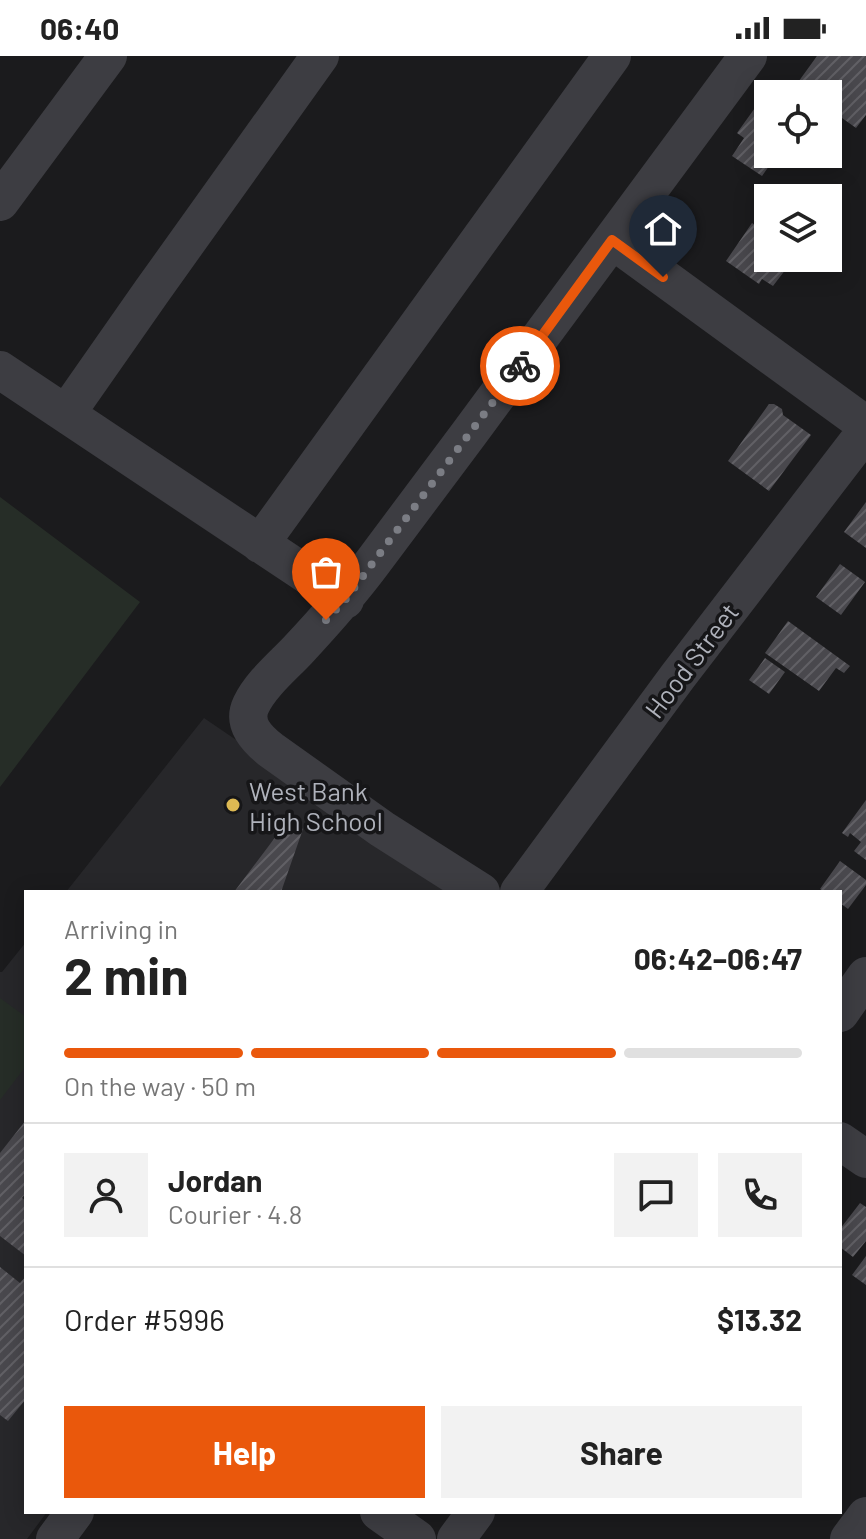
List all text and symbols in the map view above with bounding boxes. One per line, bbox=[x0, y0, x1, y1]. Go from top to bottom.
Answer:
text: 06:40 bbox=[40, 10, 119, 46]
map controls bbox=[754, 80, 842, 272]
button: locate bbox=[754, 80, 842, 168]
button: layers bbox=[754, 184, 842, 272]
pin bbox=[629, 195, 697, 277]
icon: home bbox=[641, 207, 685, 251]
courier bbox=[480, 326, 560, 406]
icon: bike bbox=[498, 344, 542, 388]
pin bbox=[292, 538, 360, 620]
icon: bag bbox=[304, 550, 348, 594]
street label: Hood Street bbox=[638, 596, 744, 724]
place label: West Bank High School bbox=[249, 775, 383, 836]
marker: West Bank High School bbox=[224, 796, 242, 814]
text: Arriving in bbox=[64, 913, 178, 944]
text: 06:42–06:47 bbox=[634, 940, 802, 976]
text: 2 min bbox=[64, 943, 189, 1005]
text: On the way · 50 m bbox=[64, 1070, 256, 1101]
button: person bbox=[64, 1153, 148, 1237]
button: chat bbox=[614, 1153, 698, 1237]
button: phone bbox=[718, 1153, 802, 1237]
text: Jordan bbox=[168, 1162, 263, 1198]
text: Courier · 4.8 bbox=[168, 1198, 302, 1229]
text: Order #5996 bbox=[64, 1301, 225, 1337]
text: $13.32 bbox=[717, 1301, 802, 1337]
button: Help bbox=[64, 1406, 425, 1498]
button: Share bbox=[441, 1406, 802, 1498]

